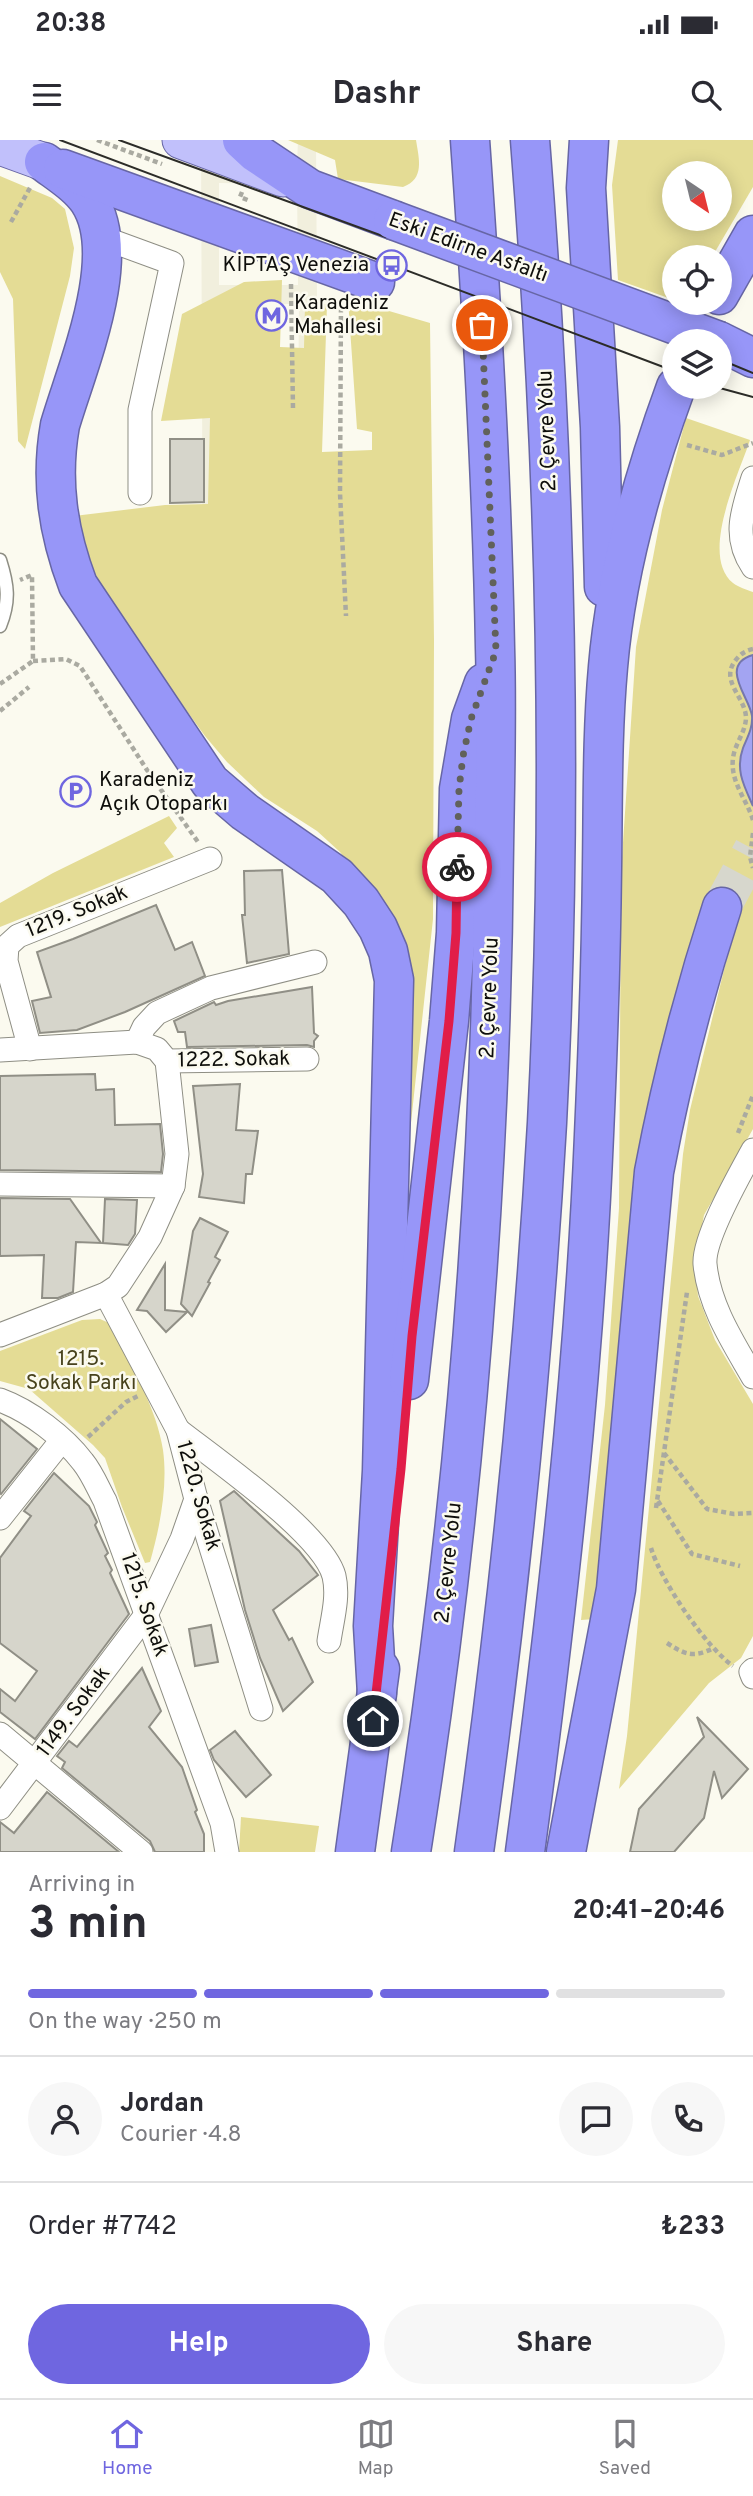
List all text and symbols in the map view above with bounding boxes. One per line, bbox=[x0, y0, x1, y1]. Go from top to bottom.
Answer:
text: 20:38 bbox=[35, 8, 106, 41]
text: Dashr bbox=[332, 75, 421, 115]
icon: menu bbox=[28, 76, 66, 114]
icon: search bbox=[687, 76, 725, 114]
north arrow bbox=[662, 161, 732, 231]
map controls bbox=[662, 161, 732, 399]
street label: Eski Edirne Asfaltı bbox=[385, 207, 551, 289]
button: locate bbox=[662, 245, 732, 315]
bus stop icon: KİPTAŞ Venezia bbox=[375, 248, 409, 282]
place label: KİPTAŞ Venezia bbox=[223, 252, 369, 279]
place label: Karadeniz Mahallesi bbox=[294, 290, 389, 341]
pin bbox=[452, 295, 512, 355]
metro station icon: Karadeniz Mahallesi bbox=[254, 298, 288, 332]
icon: bag bbox=[463, 306, 501, 344]
button: layers bbox=[662, 329, 732, 399]
street label: 2. Çevre Yolu bbox=[532, 370, 564, 492]
place label: Karadeniz Açık Otoparkı bbox=[99, 767, 228, 818]
parking icon: Karadeniz Açık Otoparkı bbox=[59, 775, 93, 809]
courier bbox=[422, 832, 492, 902]
icon: bike bbox=[438, 848, 476, 886]
street label: 1219. Sokak bbox=[22, 879, 132, 945]
street label: 2. Çevre Yolu bbox=[474, 937, 506, 1059]
street label: 1222. Sokak bbox=[177, 1046, 291, 1074]
park label: 1215. Sokak Parkı bbox=[26, 1346, 136, 1397]
street label: 1220. Sokak bbox=[169, 1438, 227, 1554]
street label: 2. Çevre Yolu bbox=[429, 1501, 469, 1625]
street label: 1215. Sokak bbox=[114, 1550, 174, 1660]
street label: 1149. Sokak bbox=[31, 1661, 117, 1763]
pin bbox=[343, 1691, 403, 1751]
icon: home bbox=[354, 1702, 392, 1740]
text: Arriving in bbox=[28, 1871, 135, 1900]
text: 20:41–20:46 bbox=[572, 1895, 725, 1928]
text: 3 min bbox=[28, 1896, 148, 1955]
text: On the way · 250 m bbox=[28, 2008, 222, 2037]
button: person bbox=[28, 2082, 102, 2156]
button: chat bbox=[559, 2082, 633, 2156]
button: phone bbox=[651, 2082, 725, 2156]
text: Jordan bbox=[120, 2088, 204, 2121]
text: Courier · 4.8 bbox=[120, 2121, 241, 2150]
text: Order #7742 bbox=[28, 2211, 177, 2244]
text: ₺233 bbox=[661, 2211, 725, 2244]
button: Help bbox=[28, 2304, 370, 2384]
button: Share bbox=[384, 2304, 725, 2384]
tab: Home bbox=[102, 2415, 153, 2481]
tab: Map bbox=[357, 2415, 395, 2481]
tab: Saved bbox=[599, 2415, 651, 2481]

